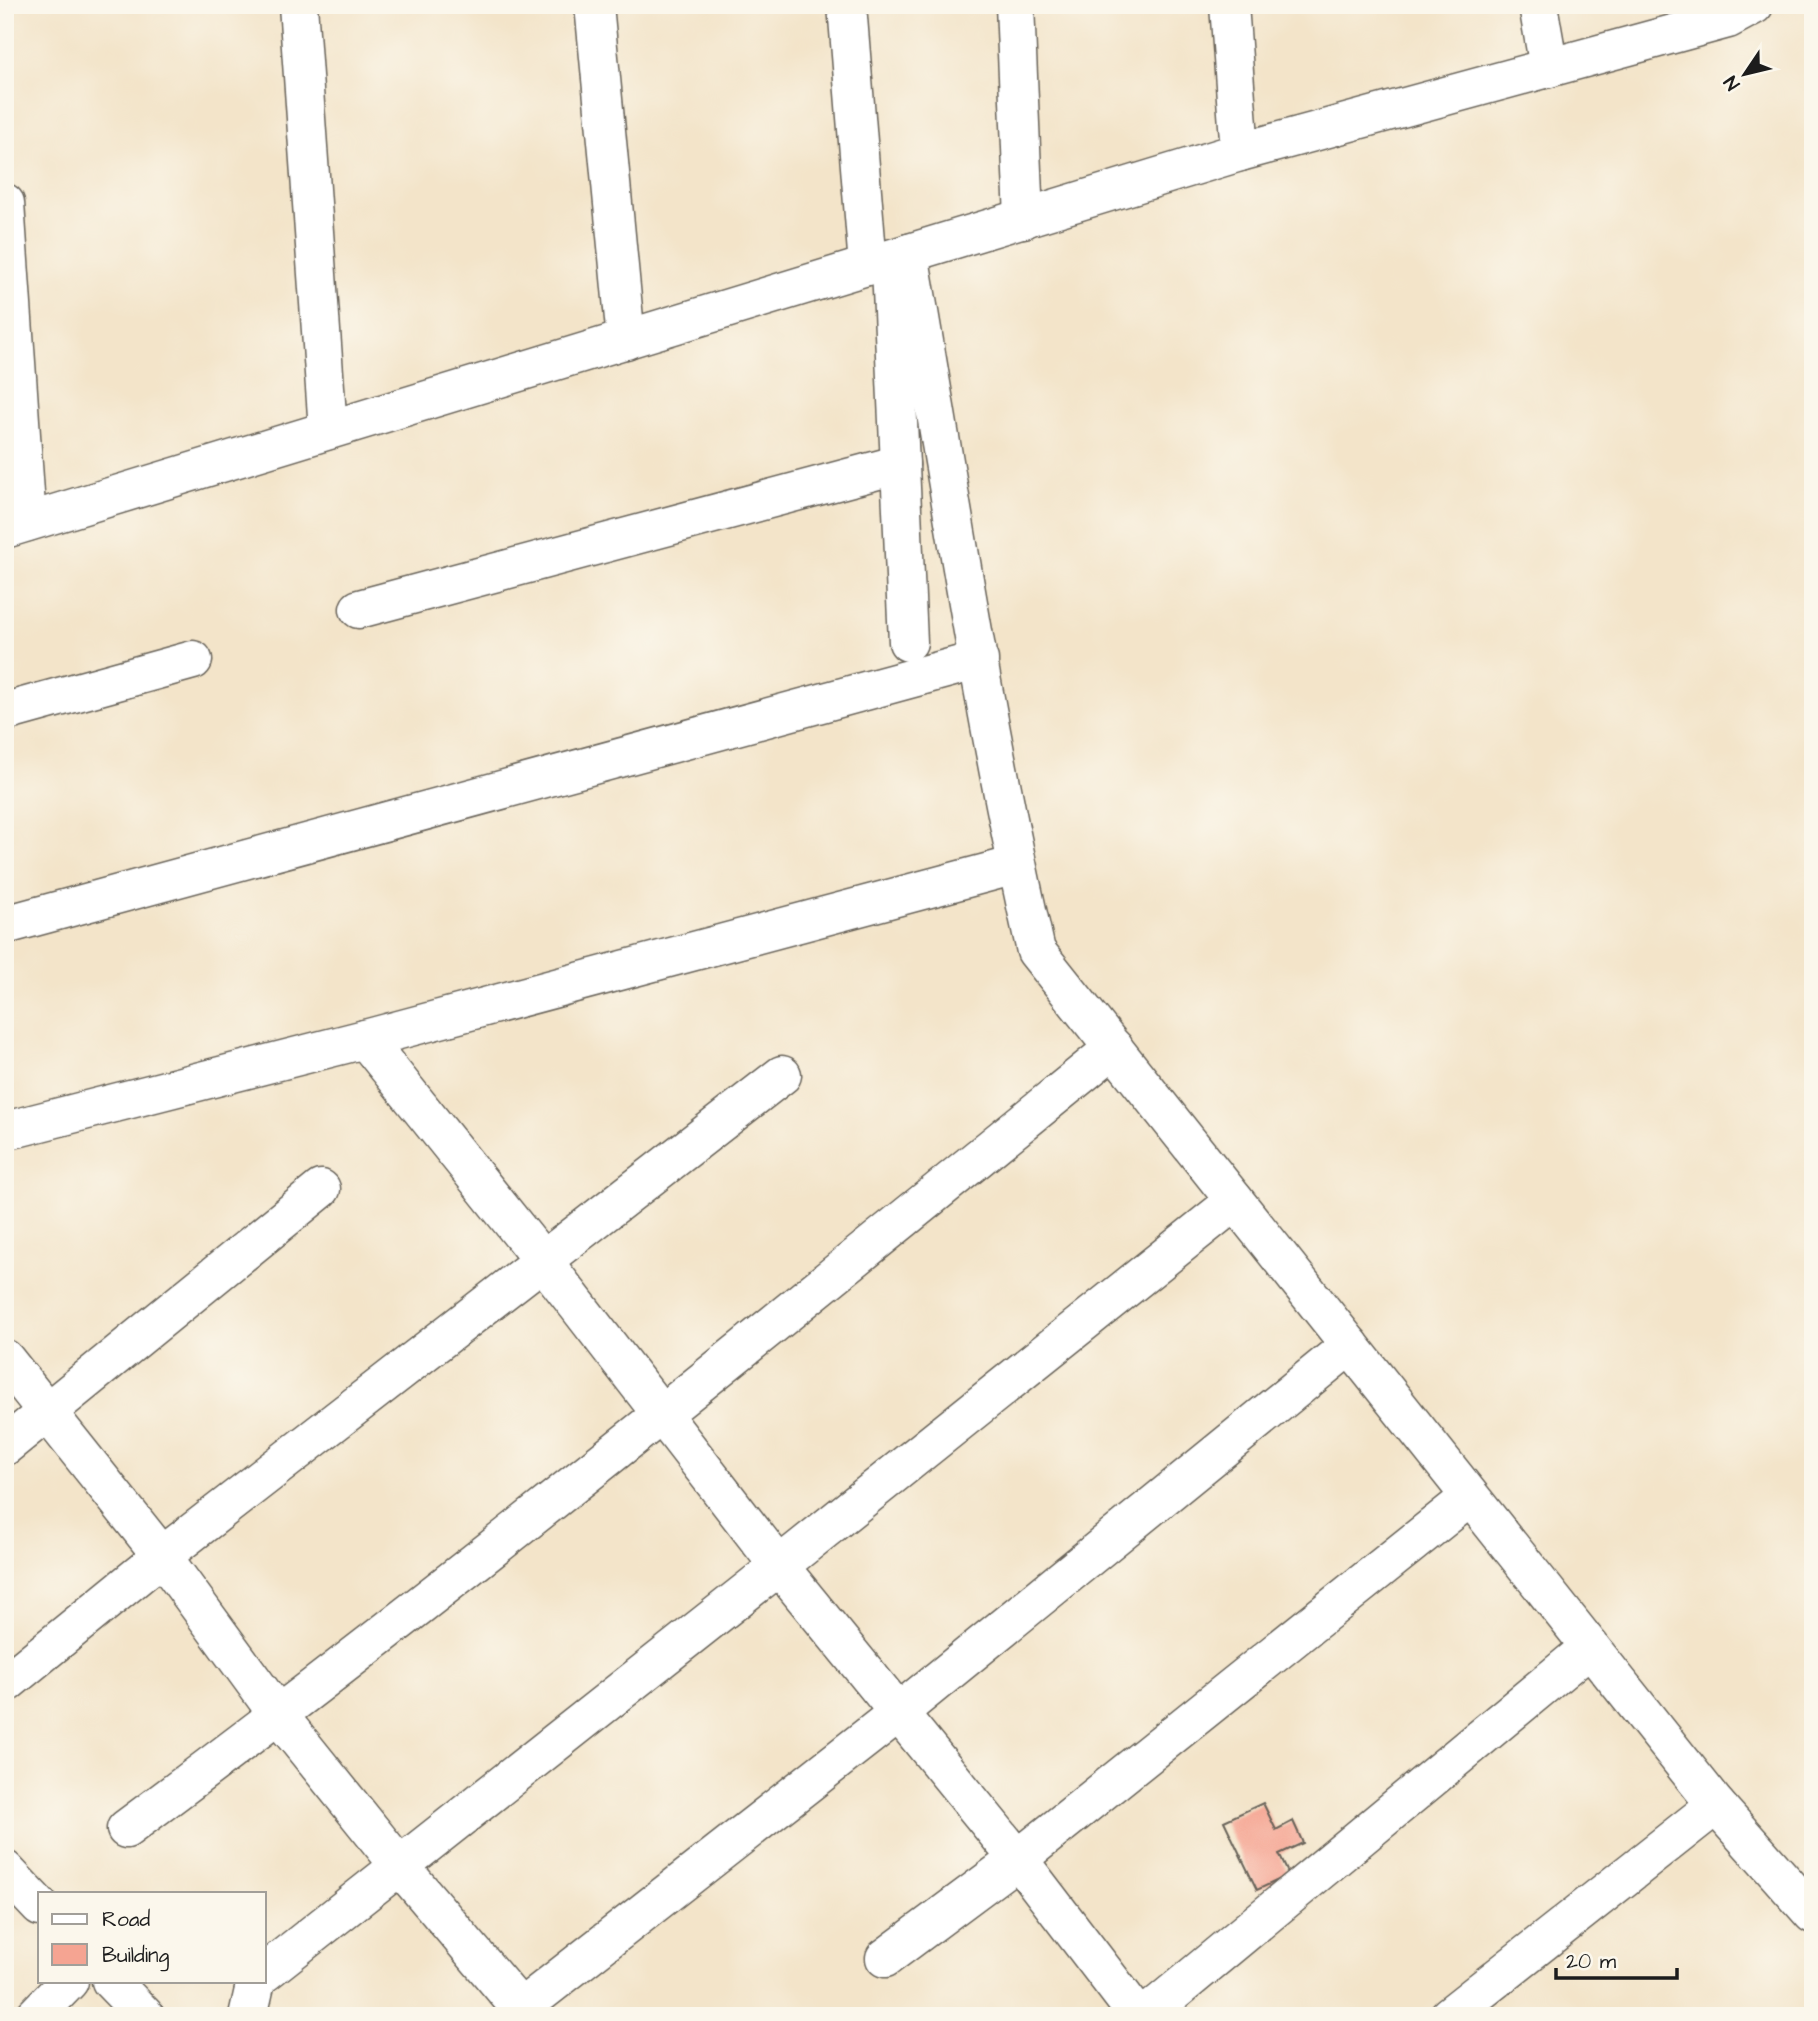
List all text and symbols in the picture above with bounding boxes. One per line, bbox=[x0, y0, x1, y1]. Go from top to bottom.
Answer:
north arrow bbox=[1710, 38, 1780, 108]
text: N bbox=[1718, 70, 1747, 96]
legend bbox=[38, 1892, 266, 1982]
text: Road bbox=[102, 1905, 150, 1934]
scale bar bbox=[1556, 1937, 1676, 1981]
text: Building bbox=[102, 1941, 170, 1972]
text: 20 m bbox=[1566, 1947, 1617, 1976]

